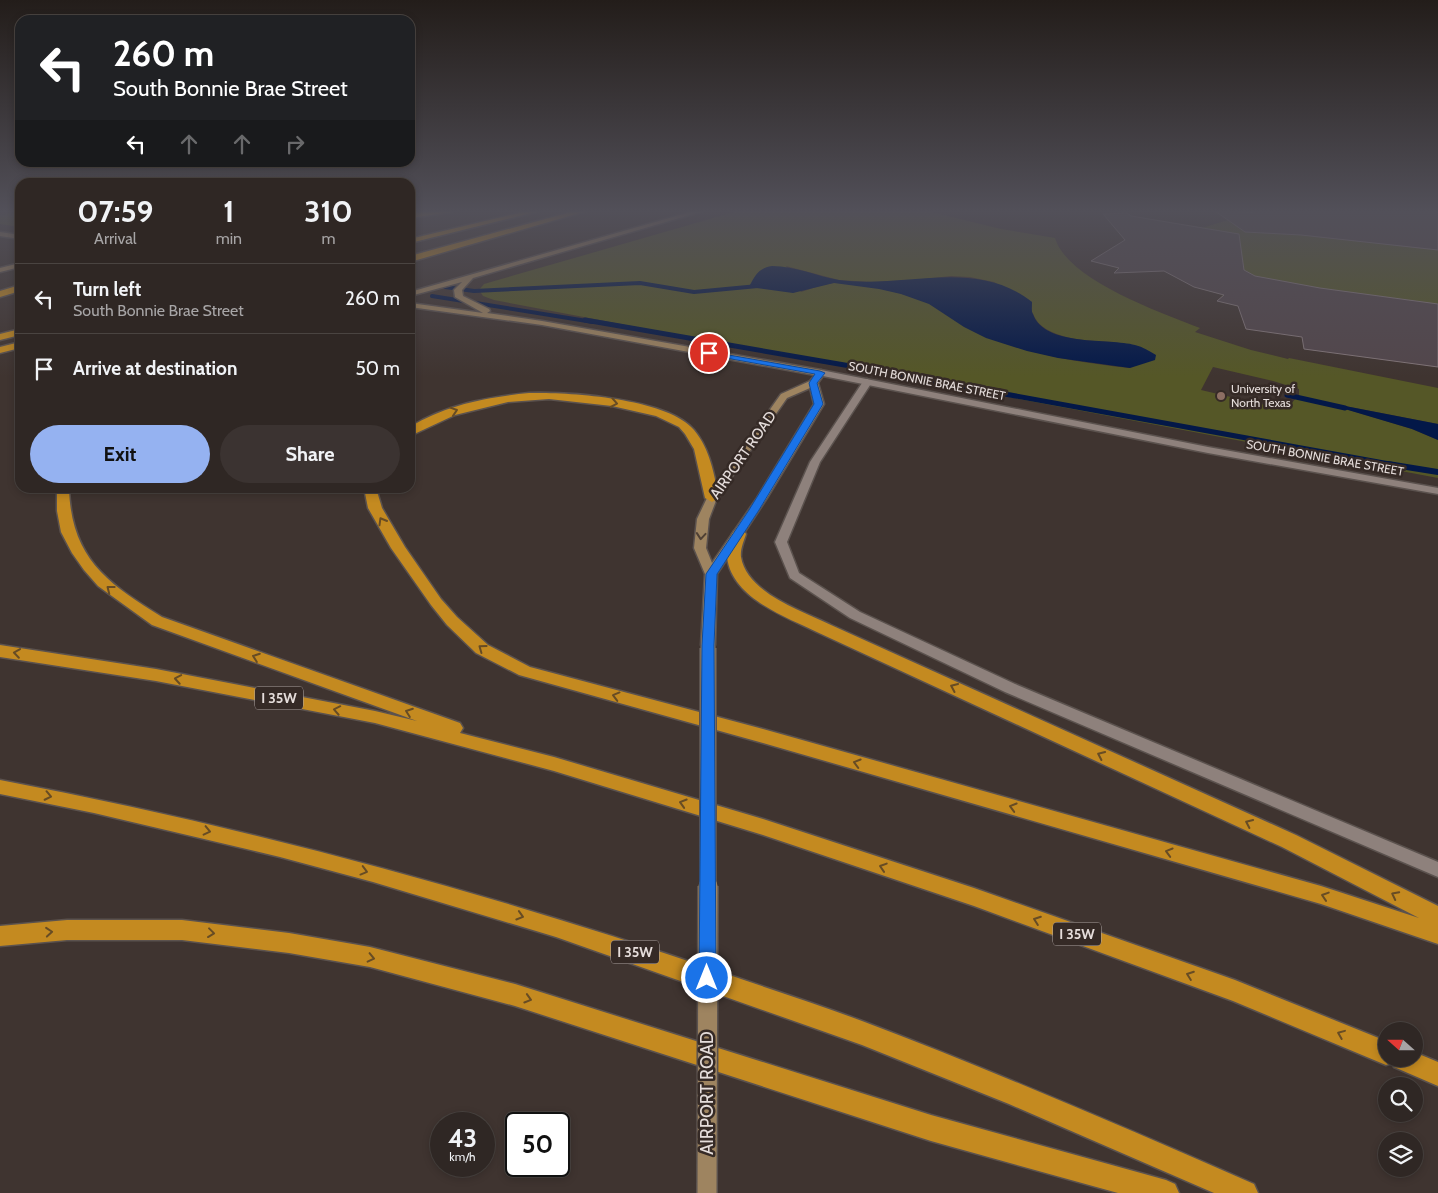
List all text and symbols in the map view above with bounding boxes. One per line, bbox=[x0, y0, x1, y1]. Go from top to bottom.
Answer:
text: 260 m bbox=[113, 32, 214, 75]
icon: left bbox=[30, 35, 95, 100]
text: South Bonnie Brae Street bbox=[113, 75, 348, 102]
icon: left bbox=[122, 130, 150, 158]
icon: ahead bbox=[175, 130, 203, 158]
icon: ahead bbox=[228, 130, 256, 158]
icon: right bbox=[281, 130, 309, 158]
text: 07:59 bbox=[77, 193, 153, 230]
text: 1 bbox=[223, 193, 234, 230]
text: 310 bbox=[304, 193, 353, 230]
text: Arrival bbox=[94, 229, 137, 248]
text: min bbox=[216, 229, 242, 248]
text: m bbox=[321, 229, 336, 248]
text: Turn left bbox=[73, 278, 141, 301]
icon: left bbox=[30, 285, 58, 313]
text: 260 m bbox=[345, 287, 400, 310]
text: South Bonnie Brae Street bbox=[73, 301, 244, 320]
pin bbox=[688, 332, 730, 374]
icon: arrive bbox=[695, 339, 723, 367]
icon: arrive bbox=[30, 355, 58, 383]
text: Arrive at destination bbox=[73, 357, 237, 380]
text: 50 m bbox=[356, 357, 400, 380]
street label: SOUTH BONNIE BRAE STREET bbox=[847, 358, 1007, 403]
place label: University of North Texas bbox=[1231, 381, 1295, 410]
marker: University of North Texas bbox=[1215, 390, 1227, 402]
one-way arrow bbox=[609, 397, 618, 407]
one-way arrow bbox=[449, 407, 458, 417]
street label: AIRPORT ROAD bbox=[706, 408, 780, 502]
button: Exit bbox=[30, 425, 210, 483]
button: Share bbox=[220, 425, 400, 483]
street label: SOUTH BONNIE BRAE STREET bbox=[1245, 436, 1406, 479]
one-way arrow bbox=[379, 518, 389, 527]
one-way arrow bbox=[696, 532, 707, 540]
one-way arrow bbox=[107, 586, 116, 595]
one-way arrow bbox=[478, 645, 488, 654]
one-way arrow bbox=[13, 649, 21, 659]
one-way arrow bbox=[253, 653, 261, 663]
one-way arrow bbox=[173, 674, 182, 685]
one-way arrow bbox=[950, 683, 959, 694]
road number: I 35W bbox=[255, 686, 303, 710]
one-way arrow bbox=[612, 691, 620, 702]
one-way arrow bbox=[333, 705, 342, 715]
one-way arrow bbox=[406, 708, 414, 718]
one-way arrow bbox=[1098, 751, 1107, 761]
one-way arrow bbox=[853, 758, 861, 768]
one-way arrow bbox=[43, 791, 52, 801]
one-way arrow bbox=[680, 799, 688, 809]
one-way arrow bbox=[1009, 803, 1017, 813]
one-way arrow bbox=[1245, 819, 1254, 829]
one-way arrow bbox=[202, 825, 211, 836]
one-way arrow bbox=[1166, 847, 1174, 857]
one-way arrow bbox=[880, 863, 888, 873]
one-way arrow bbox=[360, 865, 369, 876]
one-way arrow bbox=[1391, 891, 1400, 901]
one-way arrow bbox=[1322, 892, 1330, 902]
one-way arrow bbox=[515, 911, 524, 921]
one-way arrow bbox=[1033, 916, 1042, 926]
road number: I 35W bbox=[1053, 922, 1101, 946]
one-way arrow bbox=[45, 927, 53, 938]
one-way arrow bbox=[206, 928, 215, 938]
road number: I 35W bbox=[611, 940, 659, 964]
position arrow bbox=[680, 951, 732, 1003]
one-way arrow bbox=[367, 952, 376, 963]
one-way arrow bbox=[1186, 971, 1195, 981]
one-way arrow bbox=[524, 994, 532, 1004]
north arrow bbox=[1378, 1022, 1422, 1068]
map controls bbox=[1378, 1022, 1423, 1177]
one-way arrow bbox=[1337, 1030, 1346, 1041]
street label: AIRPORT ROAD bbox=[696, 1031, 718, 1155]
button: search bbox=[1378, 1077, 1423, 1122]
speed limit sign: 50 bbox=[505, 1112, 570, 1177]
text: 43 bbox=[448, 1123, 477, 1153]
button: layers bbox=[1378, 1132, 1423, 1177]
text: km/h bbox=[449, 1149, 476, 1164]

